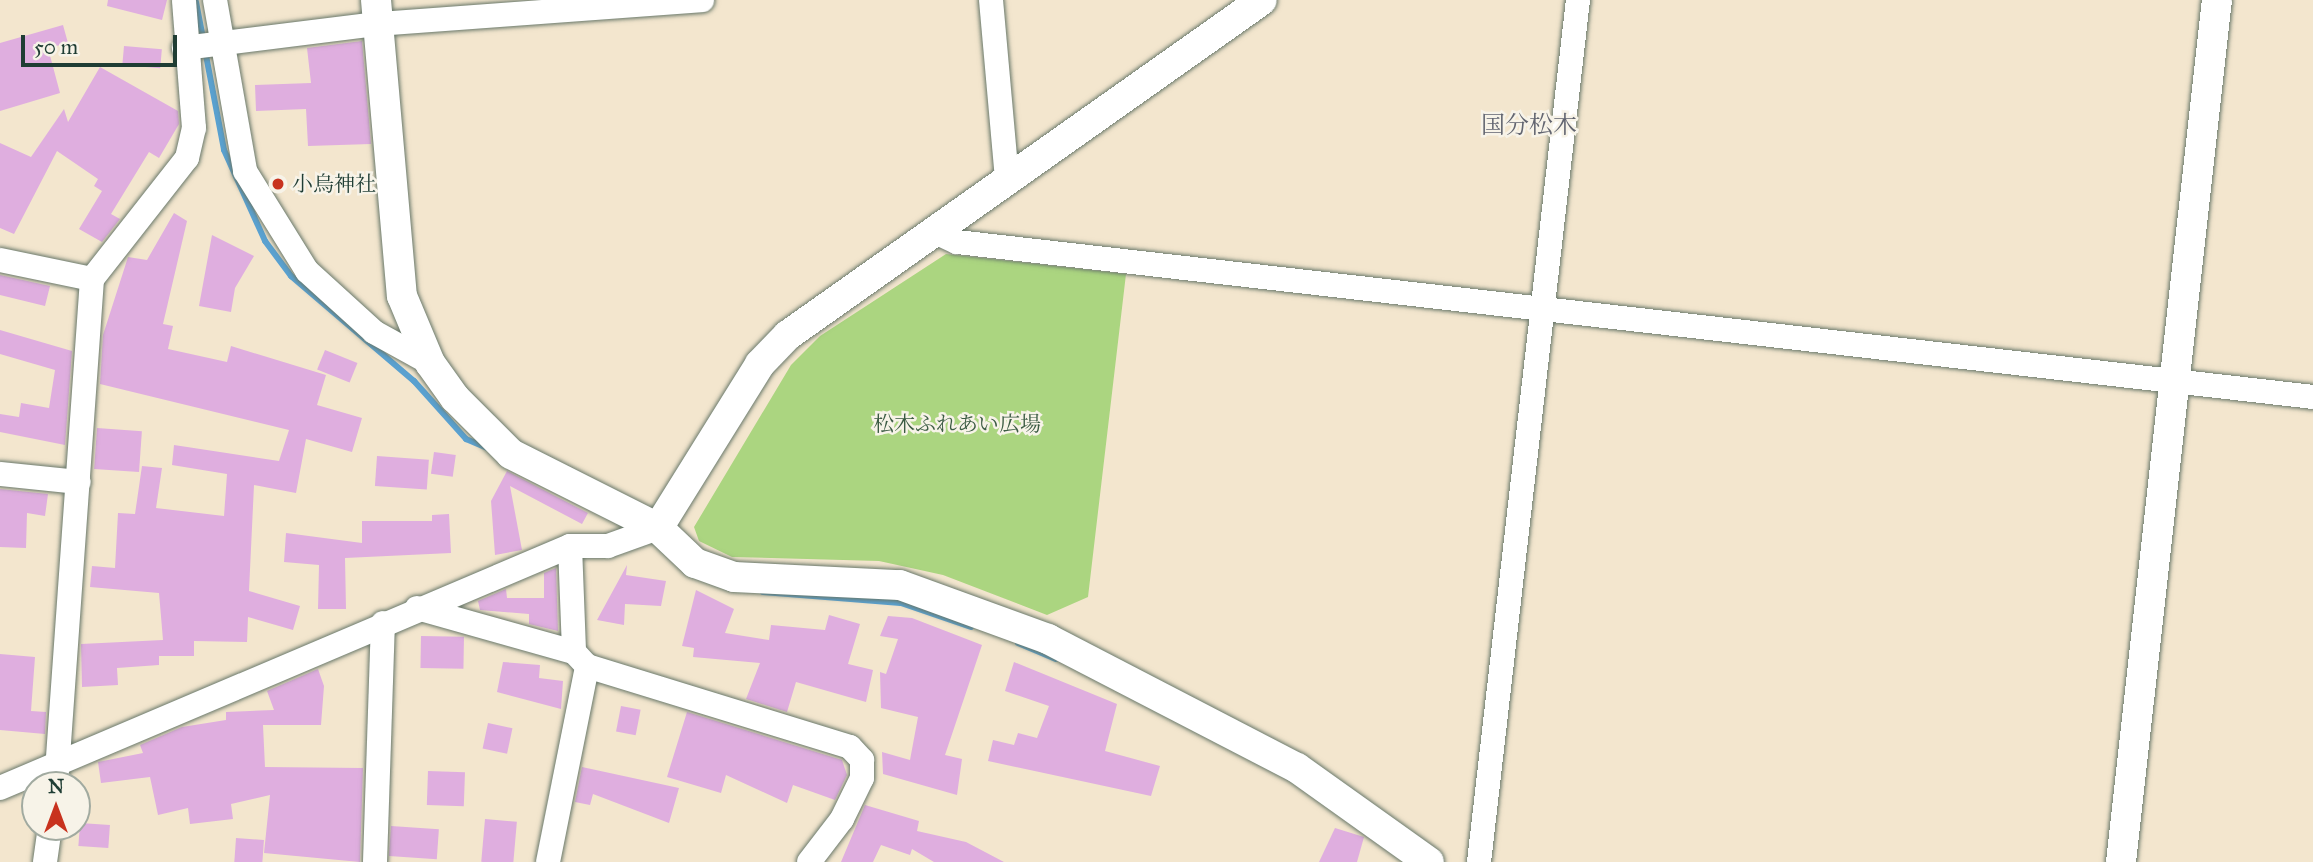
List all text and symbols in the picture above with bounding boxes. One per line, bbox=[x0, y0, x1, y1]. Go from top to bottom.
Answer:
scale bar bbox=[24, 21, 180, 65]
text: 50 m bbox=[34, 34, 78, 60]
district label: 国分松木 bbox=[1481, 112, 1577, 140]
place label: 小烏神社 bbox=[292, 171, 376, 197]
marker: 小烏神社 bbox=[270, 176, 286, 192]
park label: 松木ふれあい広場 bbox=[873, 411, 1041, 437]
north arrow bbox=[21, 771, 91, 841]
text: N bbox=[48, 775, 64, 798]

